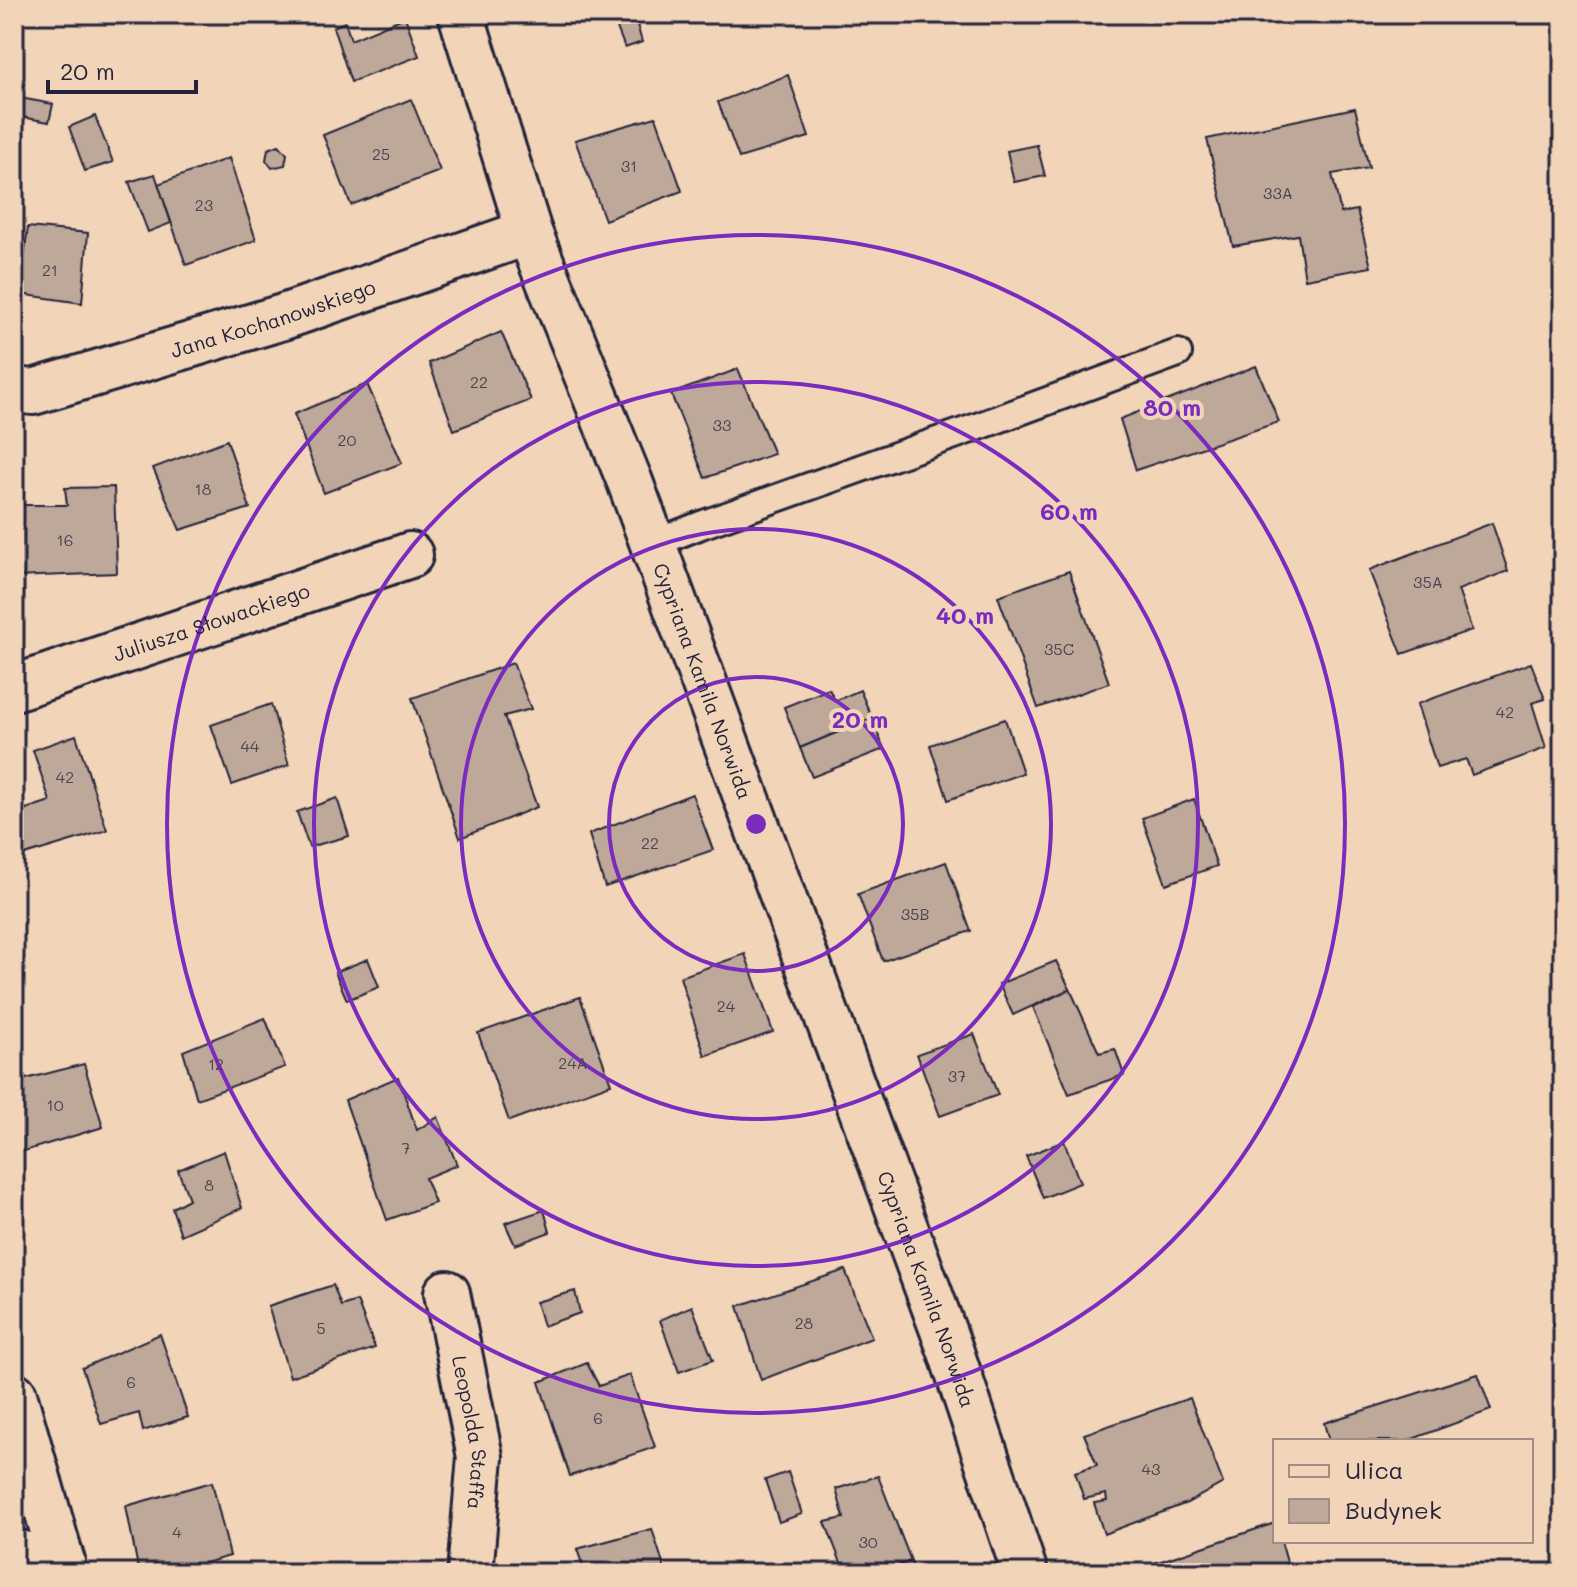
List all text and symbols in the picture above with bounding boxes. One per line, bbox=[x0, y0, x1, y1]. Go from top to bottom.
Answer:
scale bar bbox=[48, 44, 196, 94]
text: 20 m bbox=[60, 55, 115, 86]
house number: 25 bbox=[372, 143, 390, 164]
house number: 31 bbox=[621, 155, 637, 176]
house number: 33A bbox=[1263, 182, 1293, 203]
house number: 23 bbox=[195, 194, 213, 215]
house number: 21 bbox=[42, 259, 58, 280]
street label: Jana Kochanowskiego bbox=[167, 273, 379, 363]
house number: 22 bbox=[470, 371, 488, 392]
text: 80 m bbox=[1143, 391, 1201, 422]
house number: 33 bbox=[713, 414, 731, 435]
house number: 20 bbox=[338, 429, 357, 450]
house number: 18 bbox=[195, 478, 212, 499]
text: 60 m bbox=[1040, 495, 1098, 526]
house number: 16 bbox=[57, 529, 73, 550]
street label: Cypriana Kamila Norwida bbox=[648, 559, 759, 803]
house number: 35A bbox=[1413, 571, 1443, 592]
street label: Juliusza Słowackiego bbox=[110, 577, 313, 667]
text: 40 m bbox=[936, 599, 994, 630]
house number: 35C bbox=[1044, 638, 1074, 659]
house number: 42 bbox=[1496, 701, 1514, 722]
text: 20 m bbox=[832, 703, 888, 734]
house number: 44 bbox=[241, 735, 260, 756]
house number: 42 bbox=[56, 766, 74, 787]
centre of rings bbox=[742, 810, 770, 838]
house number: 22 bbox=[641, 832, 659, 853]
house number: 35B bbox=[901, 903, 929, 924]
house number: 24 bbox=[717, 995, 736, 1016]
house number: 24A bbox=[558, 1052, 588, 1073]
house number: 12 bbox=[208, 1053, 224, 1074]
house number: 37 bbox=[948, 1065, 966, 1086]
house number: 10 bbox=[46, 1094, 64, 1115]
house number: 7 bbox=[402, 1137, 411, 1158]
street label: Cypriana Kamila Norwida bbox=[872, 1167, 982, 1411]
house number: 8 bbox=[204, 1174, 214, 1195]
house number: 28 bbox=[795, 1312, 814, 1333]
house number: 5 bbox=[316, 1317, 326, 1338]
street label: Leopolda Staffa bbox=[447, 1353, 493, 1511]
house number: 6 bbox=[126, 1371, 136, 1392]
house number: 6 bbox=[593, 1407, 603, 1428]
legend bbox=[1273, 1439, 1533, 1543]
text: Ulica bbox=[1345, 1454, 1403, 1485]
house number: 43 bbox=[1142, 1458, 1160, 1479]
text: Budynek bbox=[1345, 1494, 1442, 1525]
house number: 4 bbox=[172, 1521, 182, 1542]
house number: 30 bbox=[858, 1531, 878, 1552]

